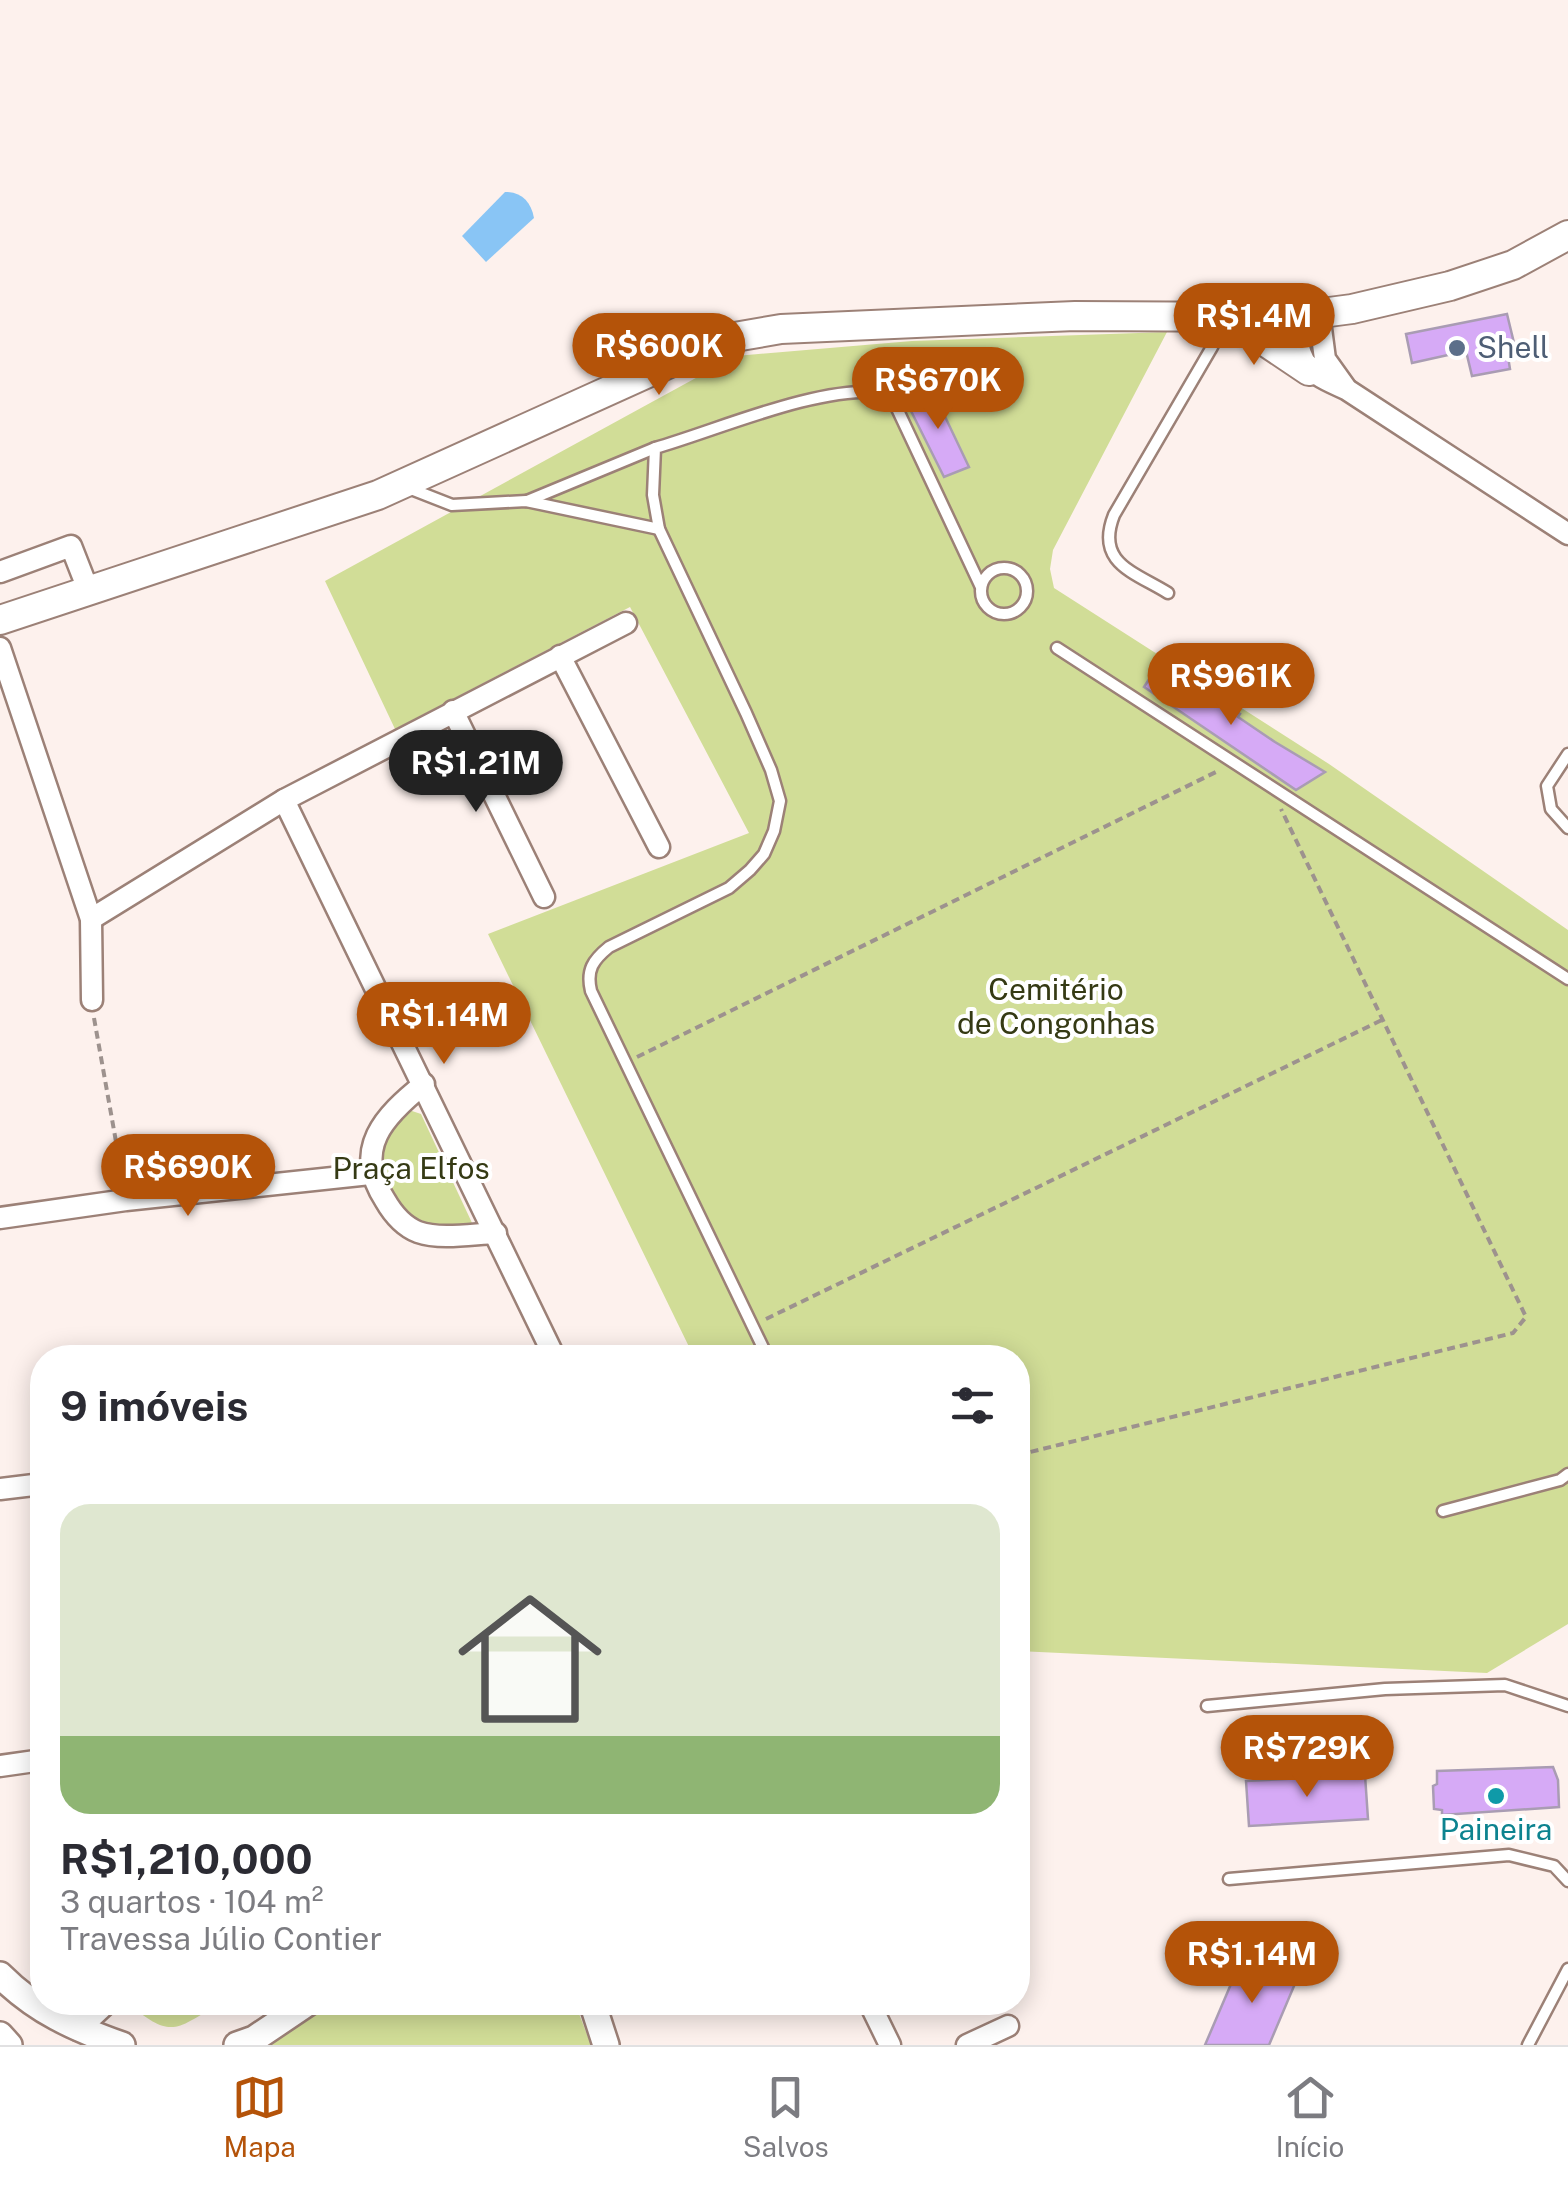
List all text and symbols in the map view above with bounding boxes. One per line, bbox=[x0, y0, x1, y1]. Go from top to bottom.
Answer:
pin: R$1.4M bbox=[1173, 283, 1335, 368]
text: R$1.4M bbox=[1196, 297, 1312, 334]
pin: R$600K bbox=[578, 313, 740, 398]
text: R$600K bbox=[594, 327, 724, 364]
place label: Shell bbox=[1477, 329, 1549, 365]
marker: Shell bbox=[1446, 337, 1468, 359]
pin: R$670K bbox=[857, 347, 1019, 432]
text: R$670K bbox=[874, 361, 1002, 398]
pin: R$961K bbox=[1150, 643, 1312, 728]
text: R$961K bbox=[1170, 657, 1292, 694]
pin: R$1.21M bbox=[384, 730, 568, 815]
text: R$1.21M bbox=[411, 744, 541, 781]
park label: Cemitério de Congonhas bbox=[957, 971, 1155, 1041]
pin: R$1.14M bbox=[352, 982, 536, 1067]
text: R$1.14M bbox=[379, 996, 509, 1033]
pin: R$690K bbox=[107, 1134, 269, 1219]
text: R$690K bbox=[123, 1148, 253, 1185]
park label: Praça Elfos bbox=[332, 1150, 490, 1186]
icon: filters bbox=[945, 1378, 1000, 1433]
text: 9 imóveis bbox=[60, 1381, 248, 1430]
icon: home bbox=[440, 1569, 620, 1749]
pin: R$729K bbox=[1226, 1715, 1388, 1800]
text: R$729K bbox=[1243, 1729, 1371, 1766]
marker: Paineira bbox=[1485, 1785, 1507, 1807]
place label: Paineira bbox=[1440, 1811, 1552, 1847]
text: R$1,210,000 bbox=[60, 1834, 313, 1883]
text: 3 quartos · 104 m² bbox=[60, 1883, 324, 1920]
text: Travessa Júlio Contier bbox=[60, 1920, 382, 1957]
pin: R$1.14M bbox=[1160, 1921, 1344, 2006]
text: R$1.14M bbox=[1187, 1935, 1317, 1972]
tab: Mapa bbox=[224, 2070, 296, 2163]
tab: Salvos bbox=[743, 2070, 829, 2163]
tab: Início bbox=[1276, 2070, 1344, 2163]

